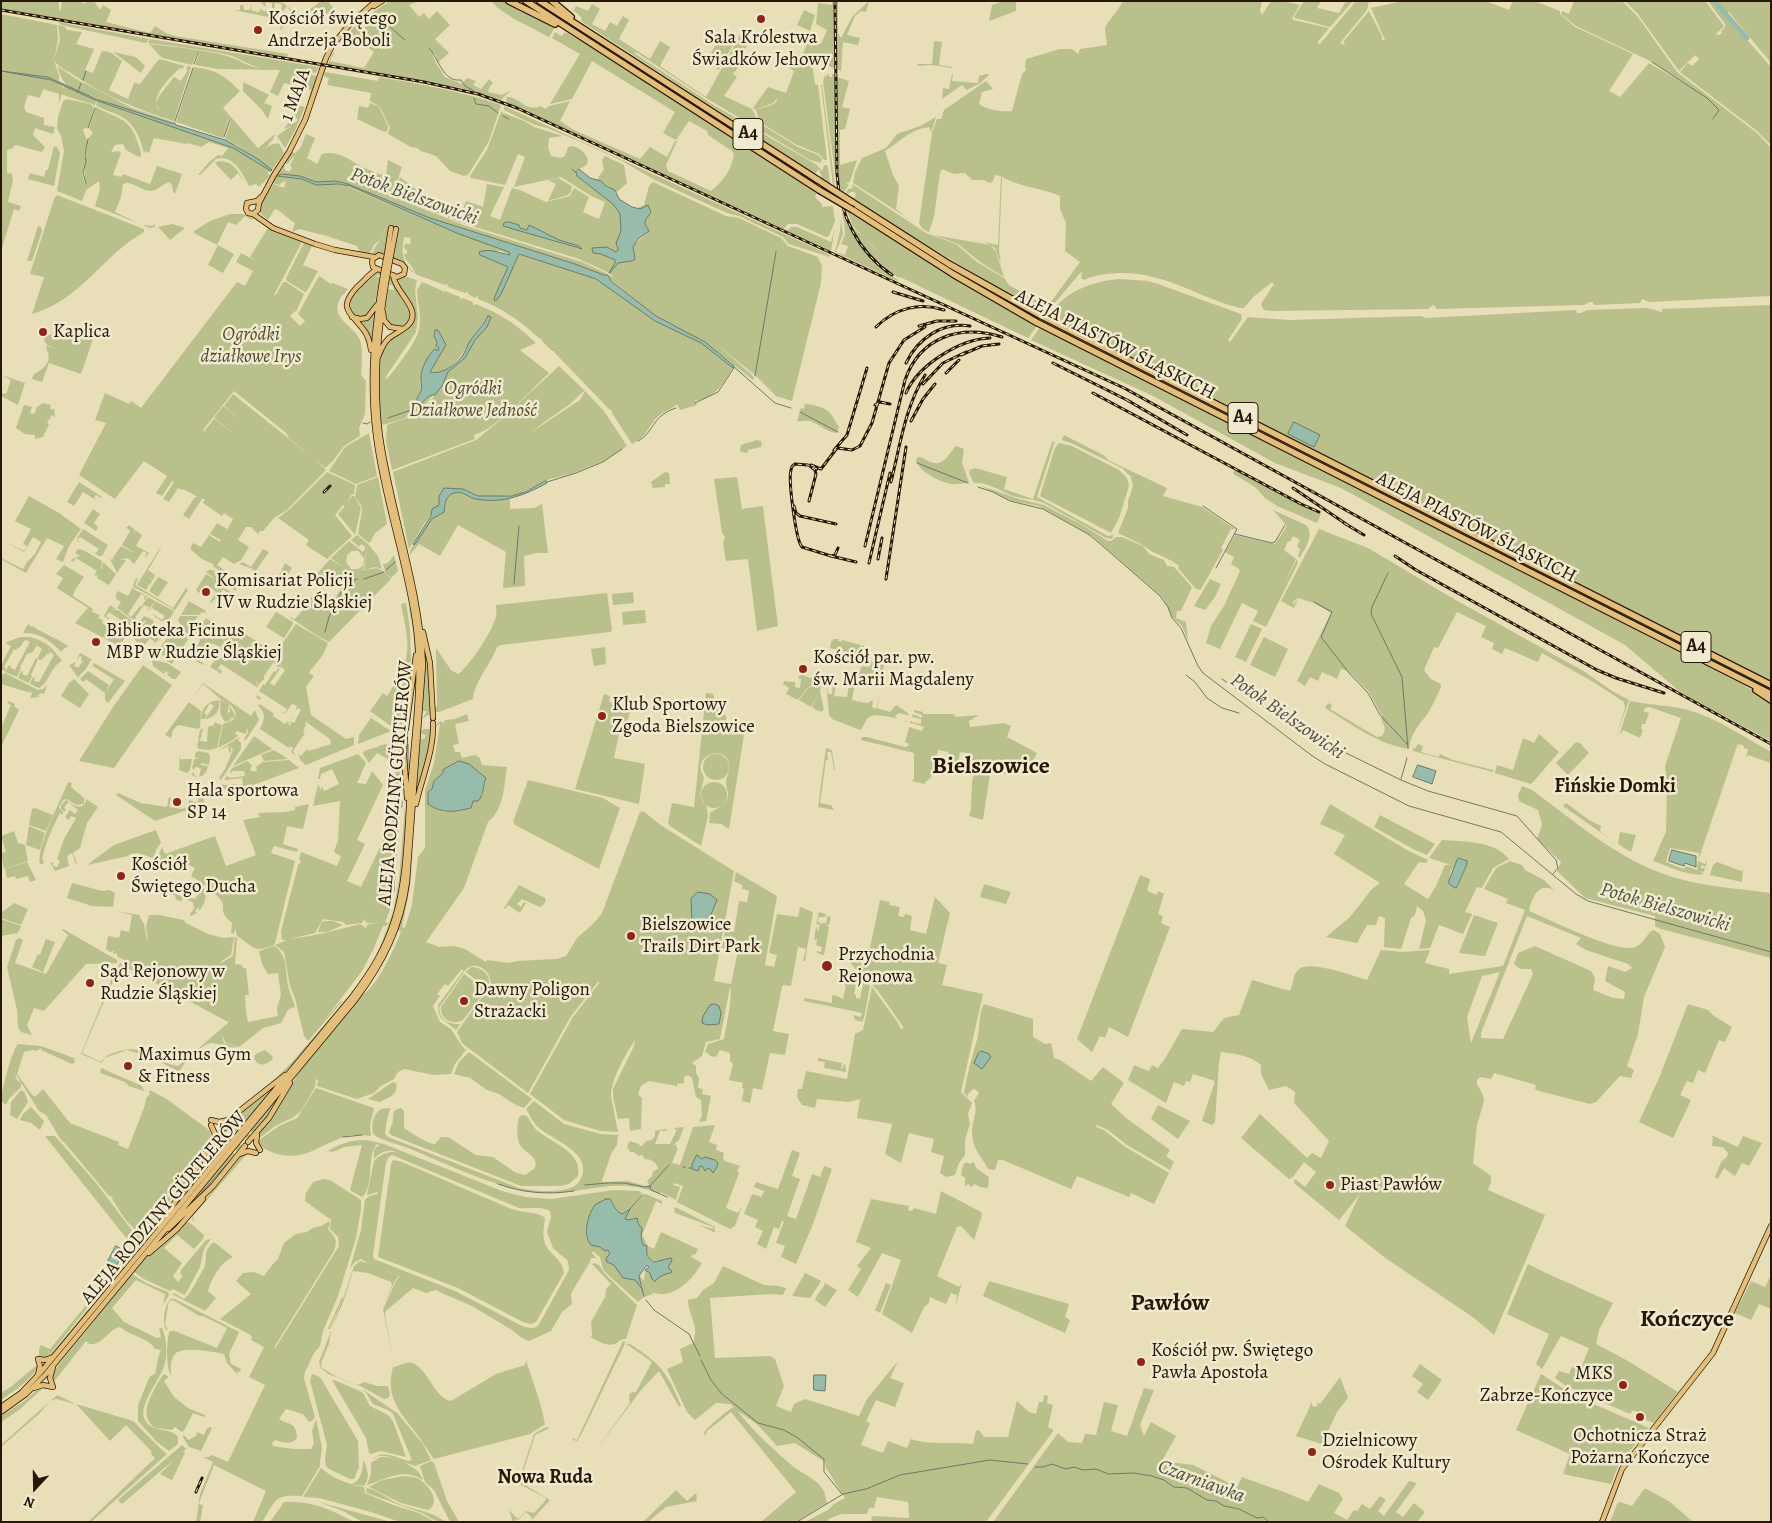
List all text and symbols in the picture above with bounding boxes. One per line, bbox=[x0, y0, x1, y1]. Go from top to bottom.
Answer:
place label: Kościół świętego Andrzeja Boboli bbox=[268, 8, 397, 52]
marker: Sala Królestwa Świadków Jehowy bbox=[755, 13, 767, 25]
marker: Kościół świętego Andrzeja Boboli bbox=[252, 24, 264, 36]
place label: Sala Królestwa Świadków Jehowy bbox=[692, 27, 830, 71]
street label: 1 MAJA bbox=[276, 66, 316, 124]
road number: A4 bbox=[733, 118, 763, 150]
water label: Potok Bielszowicki bbox=[347, 163, 481, 231]
street label: ALEJA PIASTÓW ŚLĄSKICH bbox=[1011, 285, 1219, 405]
place label: Kaplica bbox=[53, 321, 110, 343]
park label: Ogródki działkowe Irys bbox=[201, 324, 301, 368]
marker: Kaplica bbox=[37, 326, 49, 338]
park label: Ogródki Działkowe Jedność bbox=[409, 378, 537, 422]
road number: A4 bbox=[1228, 402, 1258, 433]
street label: ALEJA PIASTÓW ŚLĄSKICH bbox=[1372, 468, 1580, 588]
place label: Komisariat Policji IV w Rudzie Śląskiej bbox=[216, 570, 372, 614]
marker: Komisariat Policji IV w Rudzie Śląskiej bbox=[200, 586, 212, 598]
place label: Biblioteka Ficinus MBP w Rudzie Śląskiej bbox=[106, 620, 282, 664]
road number: A4 bbox=[1681, 632, 1711, 662]
marker: Biblioteka Ficinus MBP w Rudzie Śląskiej bbox=[90, 636, 102, 648]
place label: Kościół par. pw. św. Marii Magdaleny bbox=[813, 647, 974, 691]
street label: ALEJA RODZINY GÜRTLERÓW bbox=[374, 660, 418, 906]
marker: Kościół par. pw. św. Marii Magdaleny bbox=[797, 663, 809, 675]
water label: Potok Bielszowicki bbox=[1225, 669, 1349, 765]
place label: Klub Sportowy Zgoda Bielszowice bbox=[612, 694, 755, 738]
marker: Klub Sportowy Zgoda Bielszowice bbox=[596, 710, 608, 722]
district label: Bielszowice bbox=[932, 753, 1050, 781]
district label: Fińskie Domki bbox=[1554, 775, 1676, 799]
place label: Hala sportowa SP 14 bbox=[187, 780, 299, 824]
marker: Hala sportowa SP 14 bbox=[171, 796, 183, 808]
place label: Kościół Świętego Ducha bbox=[131, 854, 256, 898]
marker: Kościół Świętego Ducha bbox=[115, 870, 127, 882]
water label: Potok Bielszowicki bbox=[1597, 878, 1733, 938]
place label: Bielszowice Trails Dirt Park bbox=[641, 914, 760, 958]
marker: Bielszowice Trails Dirt Park bbox=[625, 930, 637, 942]
place label: Przychodnia Rejonowa bbox=[838, 944, 935, 988]
marker: Przychodnia Rejonowa bbox=[820, 959, 834, 973]
place label: Sąd Rejonowy w Rudzie Śląskiej bbox=[100, 961, 225, 1005]
marker: Sąd Rejonowy w Rudzie Śląskiej bbox=[84, 977, 96, 989]
place label: Dawny Poligon Strażacki bbox=[474, 979, 590, 1023]
marker: Dawny Poligon Strażacki bbox=[458, 995, 470, 1007]
place label: Maximus Gym & Fitness bbox=[138, 1044, 251, 1088]
marker: Maximus Gym & Fitness bbox=[122, 1060, 134, 1072]
street label: ALEJA RODZINY GÜRTLERÓW bbox=[76, 1107, 252, 1309]
place label: Piast Pawłów bbox=[1340, 1174, 1442, 1196]
marker: Piast Pawłów bbox=[1324, 1179, 1336, 1191]
district label: Pawłów bbox=[1130, 1290, 1210, 1318]
district label: Kończyce bbox=[1640, 1306, 1734, 1334]
place label: Kościół pw. Świętego Pawła Apostoła bbox=[1151, 1340, 1313, 1384]
marker: Kościół pw. Świętego Pawła Apostoła bbox=[1135, 1356, 1147, 1368]
place label: MKS Zabrze-Kończyce bbox=[1480, 1363, 1613, 1407]
marker: MKS Zabrze-Kończyce bbox=[1617, 1379, 1629, 1391]
marker: Ochotnicza Straż Pożarna Kończyce bbox=[1634, 1411, 1646, 1423]
place label: Ochotnicza Straż Pożarna Kończyce bbox=[1570, 1425, 1710, 1469]
place label: Dzielnicowy Ośrodek Kultury bbox=[1322, 1430, 1450, 1474]
marker: Dzielnicowy Ośrodek Kultury bbox=[1306, 1446, 1318, 1458]
water label: Czarniawka bbox=[1154, 1455, 1248, 1509]
north arrow bbox=[10, 1463, 60, 1513]
district label: Nowa Ruda bbox=[497, 1466, 593, 1490]
text: N bbox=[21, 1492, 38, 1513]

